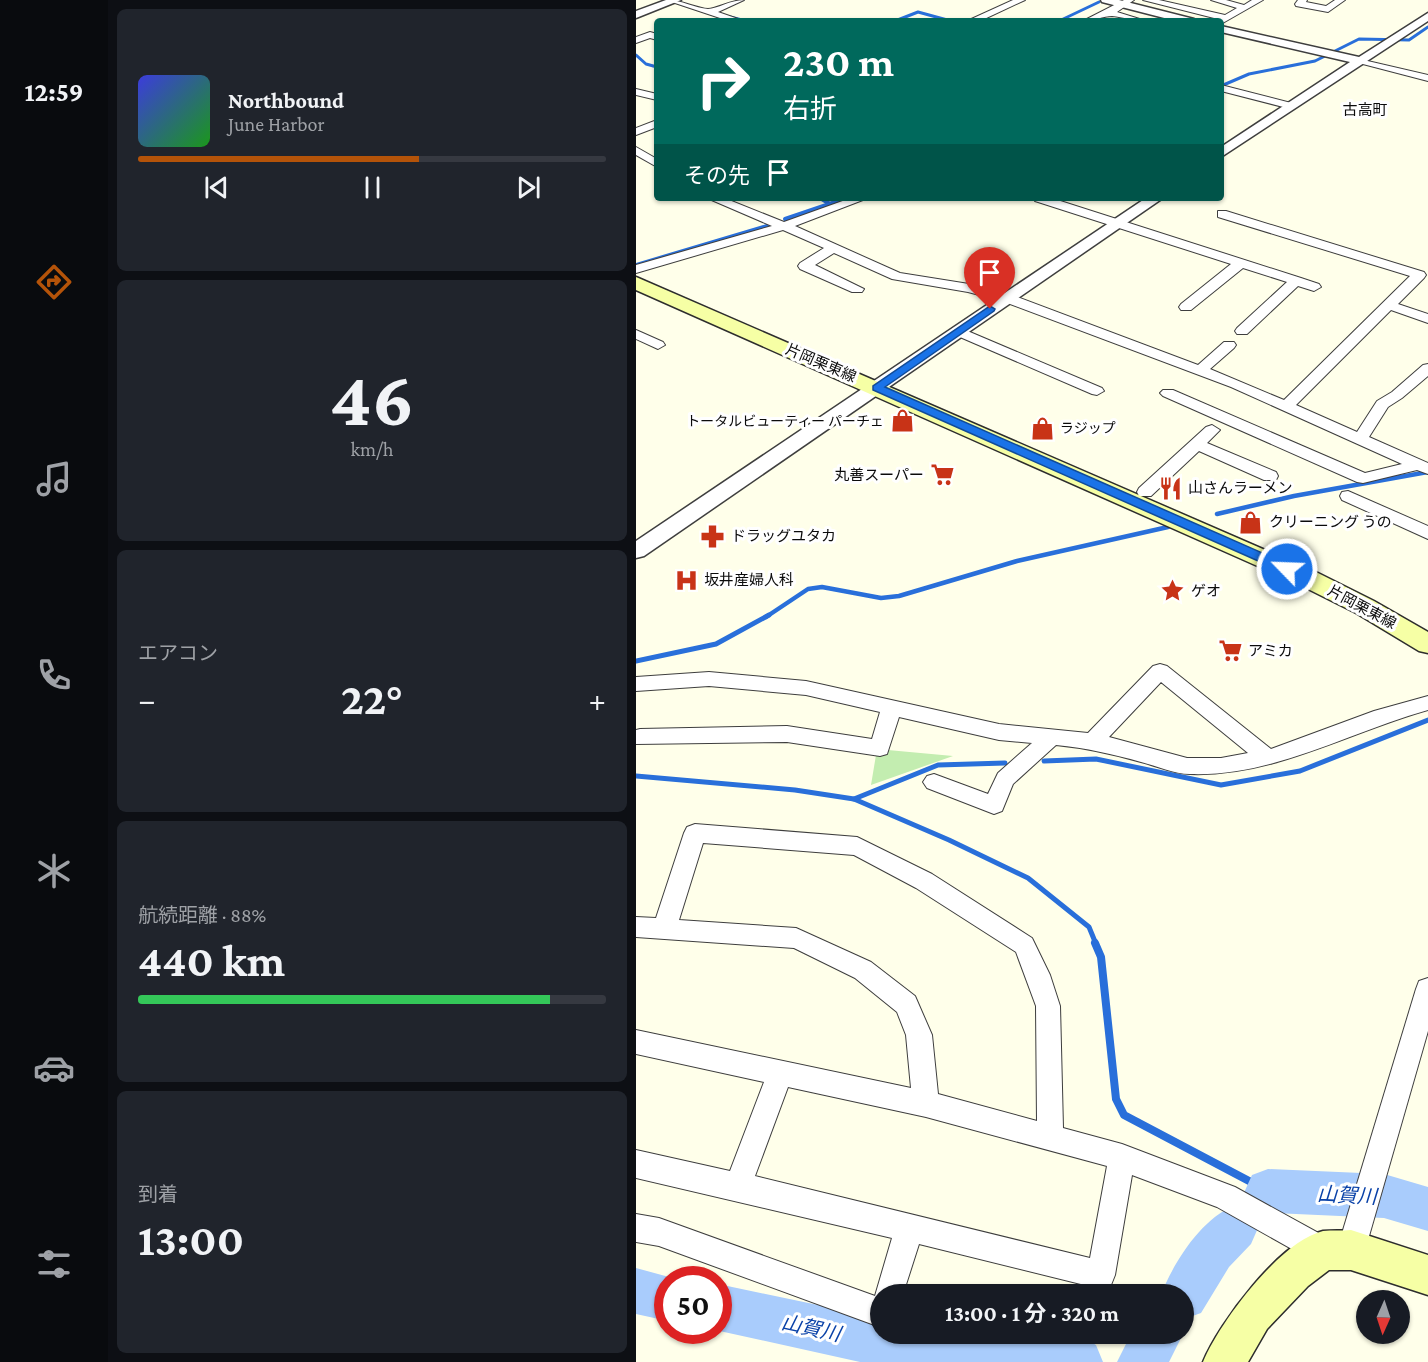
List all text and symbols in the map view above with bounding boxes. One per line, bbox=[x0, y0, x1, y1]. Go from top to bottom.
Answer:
text: 230 m bbox=[783, 38, 894, 85]
icon: right bbox=[684, 42, 762, 120]
text: 12:59 bbox=[24, 77, 84, 107]
text: Northbound bbox=[228, 88, 344, 113]
text: 右折 bbox=[783, 94, 837, 124]
district label: 古高町 bbox=[1342, 102, 1388, 118]
text: June Harbor bbox=[228, 113, 325, 135]
icon: arrive bbox=[762, 156, 795, 189]
text: その先 bbox=[684, 163, 750, 188]
icon: previous bbox=[200, 171, 233, 204]
icon: pause bbox=[356, 171, 389, 204]
icon: next bbox=[512, 171, 545, 204]
pin bbox=[964, 247, 1015, 309]
icon: arrive bbox=[973, 256, 1006, 289]
icon: directions bbox=[33, 261, 75, 303]
street label: 片岡栗東線 bbox=[783, 341, 859, 385]
text: 46 bbox=[330, 355, 414, 442]
shop icon: トータルビューティー パーチェ bbox=[889, 408, 915, 434]
place label: トータルビューティー パーチェ bbox=[686, 413, 884, 429]
shop icon: ラジップ bbox=[1029, 415, 1055, 441]
place label: ラジップ bbox=[1060, 420, 1116, 436]
text: km/h bbox=[350, 438, 394, 460]
icon: music bbox=[33, 458, 75, 500]
supermarket icon: 丸善スーパー bbox=[929, 462, 955, 488]
place label: 丸善スーパー bbox=[834, 467, 924, 483]
restaurant icon: 山さんラーメン bbox=[1157, 475, 1183, 501]
place label: 山さんラーメン bbox=[1188, 480, 1292, 496]
shop icon: クリーニング うの bbox=[1238, 509, 1264, 535]
place label: クリーニング うの bbox=[1269, 514, 1392, 530]
pharmacy icon: ドラッグユタカ bbox=[700, 523, 726, 549]
place label: ドラッグユタカ bbox=[731, 528, 836, 544]
position arrow bbox=[1255, 537, 1319, 601]
hospital icon: 坂井産婦人科 bbox=[673, 567, 699, 593]
place label: 坂井産婦人科 bbox=[704, 571, 794, 588]
place icon: ゲオ bbox=[1160, 578, 1186, 604]
street label: 片岡栗東線 bbox=[1325, 582, 1399, 632]
place label: ゲオ bbox=[1191, 583, 1221, 599]
supermarket icon: アミカ bbox=[1217, 638, 1243, 664]
text: エアコン bbox=[138, 642, 218, 664]
place label: アミカ bbox=[1248, 643, 1293, 659]
icon: phone bbox=[33, 654, 75, 696]
text: 22° bbox=[341, 674, 403, 724]
text: − bbox=[138, 681, 155, 718]
text: + bbox=[589, 681, 606, 718]
icon: climate bbox=[33, 850, 75, 892]
text: 航続距離 · 88% bbox=[138, 904, 266, 926]
text: 440 km bbox=[138, 936, 285, 986]
icon: car bbox=[33, 1047, 75, 1089]
water label: 山賀川 bbox=[1316, 1182, 1380, 1208]
text: 到着 bbox=[138, 1183, 178, 1205]
text: 13:00 bbox=[138, 1215, 244, 1265]
icon: filters bbox=[33, 1243, 75, 1285]
speed limit sign: 50 bbox=[654, 1266, 732, 1344]
north arrow bbox=[1356, 1290, 1410, 1344]
map controls bbox=[1356, 1290, 1410, 1344]
text: 13:00 · 1 分 · 320 m bbox=[945, 1301, 1119, 1326]
water label: 山賀川 bbox=[779, 1311, 845, 1345]

